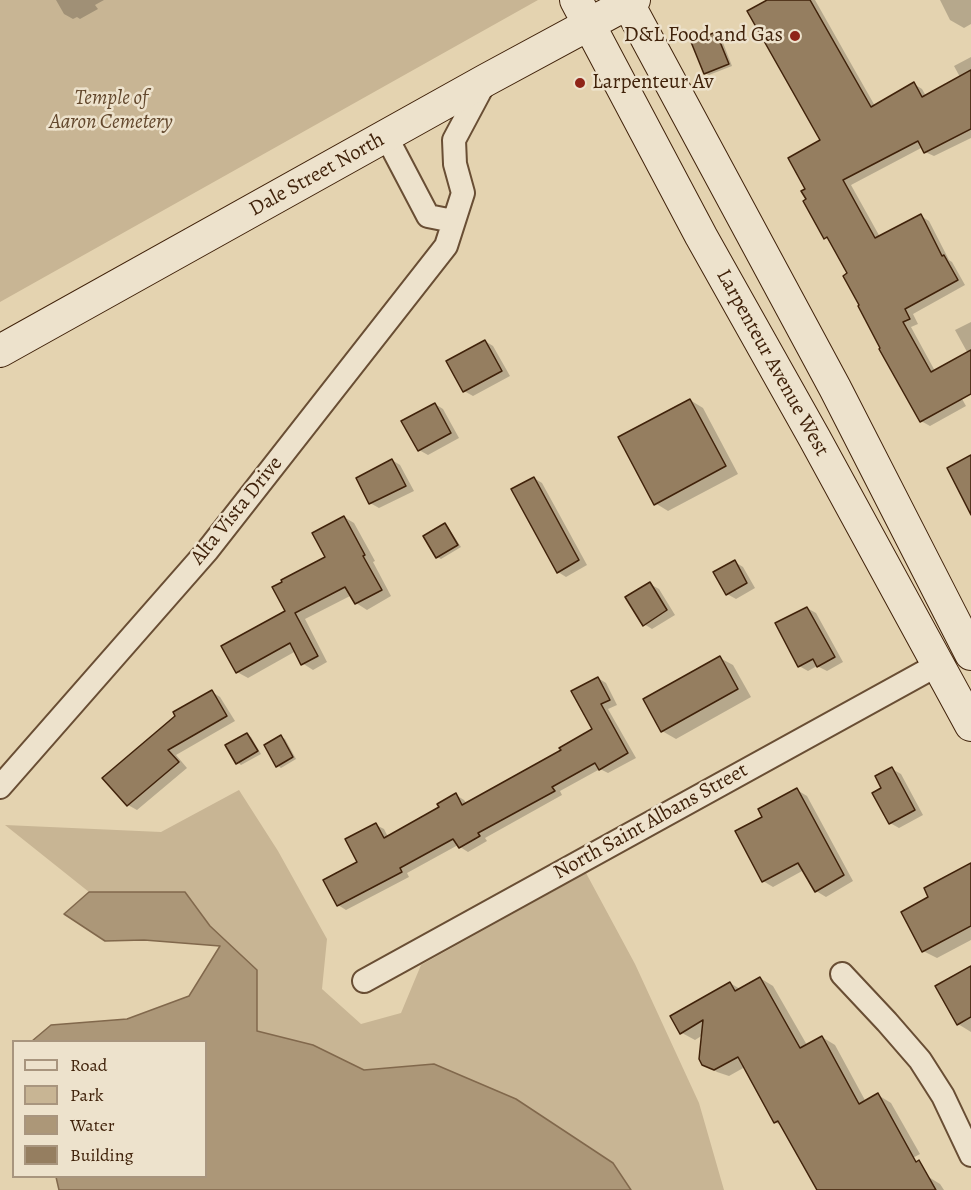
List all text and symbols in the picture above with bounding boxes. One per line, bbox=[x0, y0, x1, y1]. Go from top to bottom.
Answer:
place label: D&L Food and Gas bbox=[624, 23, 783, 49]
marker: D&L Food and Gas bbox=[788, 29, 802, 43]
place label: Larpenteur Av bbox=[592, 70, 714, 96]
marker: Larpenteur Av bbox=[573, 76, 587, 90]
park label: Temple of Aaron Cemetery bbox=[49, 86, 173, 136]
street label: Dale Street North bbox=[245, 128, 389, 222]
street label: Larpenteur Avenue West bbox=[710, 265, 834, 461]
street label: Alta Vista Drive bbox=[186, 452, 288, 570]
street label: North Saint Albans Street bbox=[550, 758, 752, 886]
legend bbox=[12, 1040, 207, 1178]
text: Road bbox=[70, 1053, 107, 1077]
text: Park bbox=[70, 1083, 104, 1107]
text: Water bbox=[70, 1113, 115, 1137]
text: Building bbox=[70, 1143, 134, 1167]

